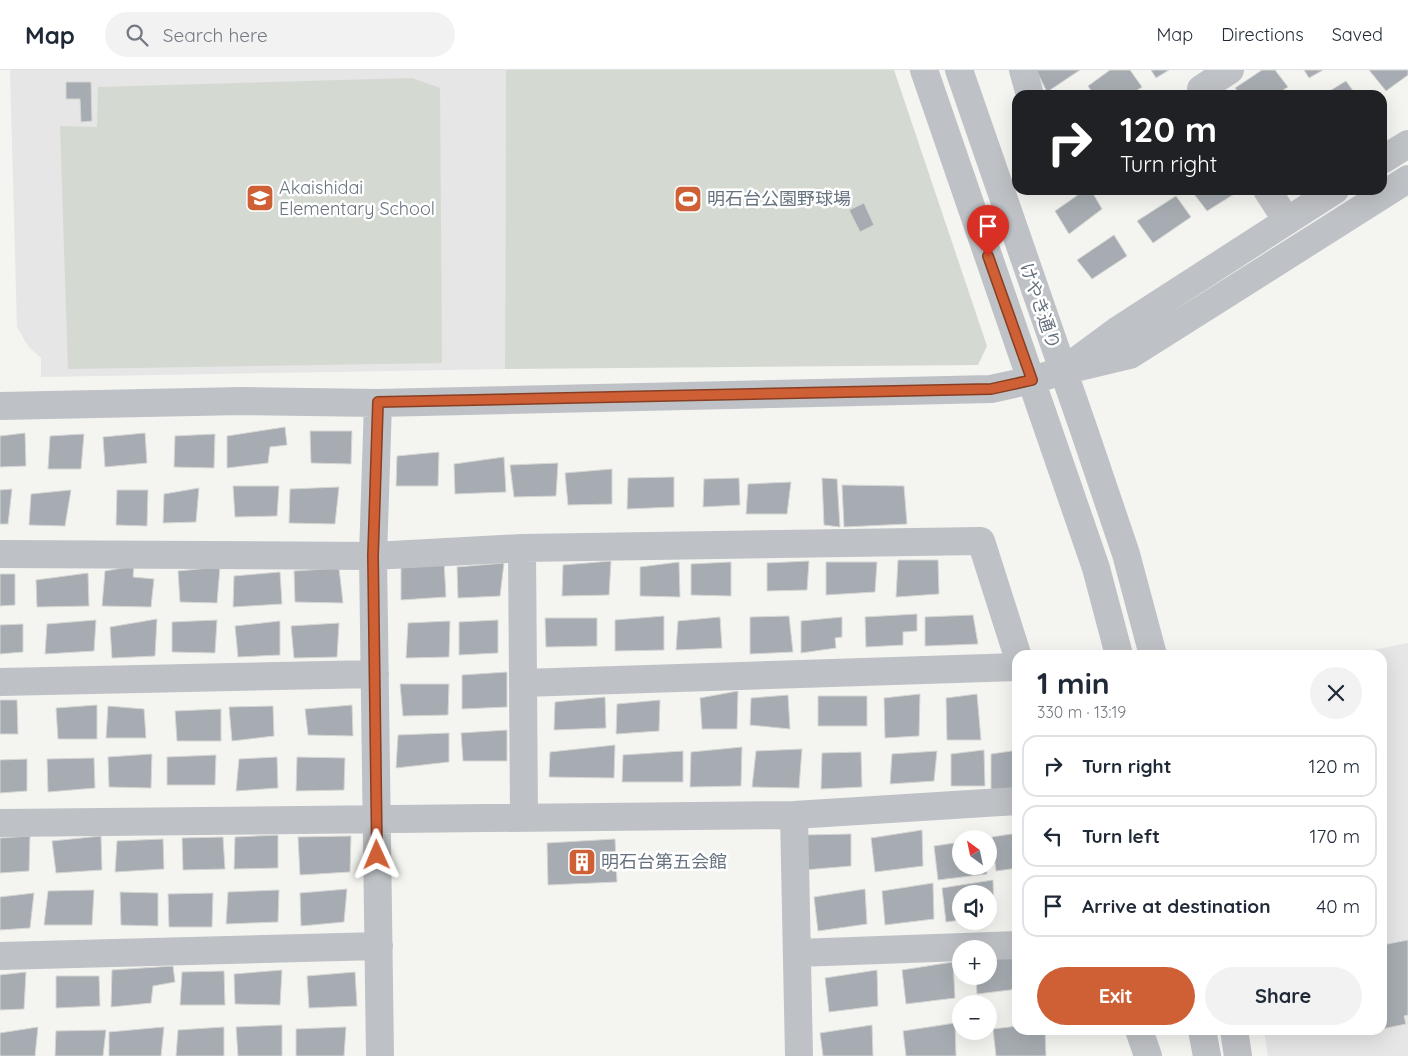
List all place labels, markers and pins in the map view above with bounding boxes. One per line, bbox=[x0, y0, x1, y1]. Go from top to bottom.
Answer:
place label: Akaishidai Elementary School bbox=[279, 176, 435, 220]
school or university icon: Akaishidai Elementary School bbox=[245, 183, 275, 213]
sports icon: 明石台公園野球場 bbox=[673, 184, 703, 214]
place label: 明石台公園野球場 bbox=[707, 187, 851, 210]
pin bbox=[967, 205, 1009, 256]
building icon: 明石台第五会館 bbox=[567, 847, 597, 877]
place label: 明石台第五会館 bbox=[601, 850, 727, 873]

